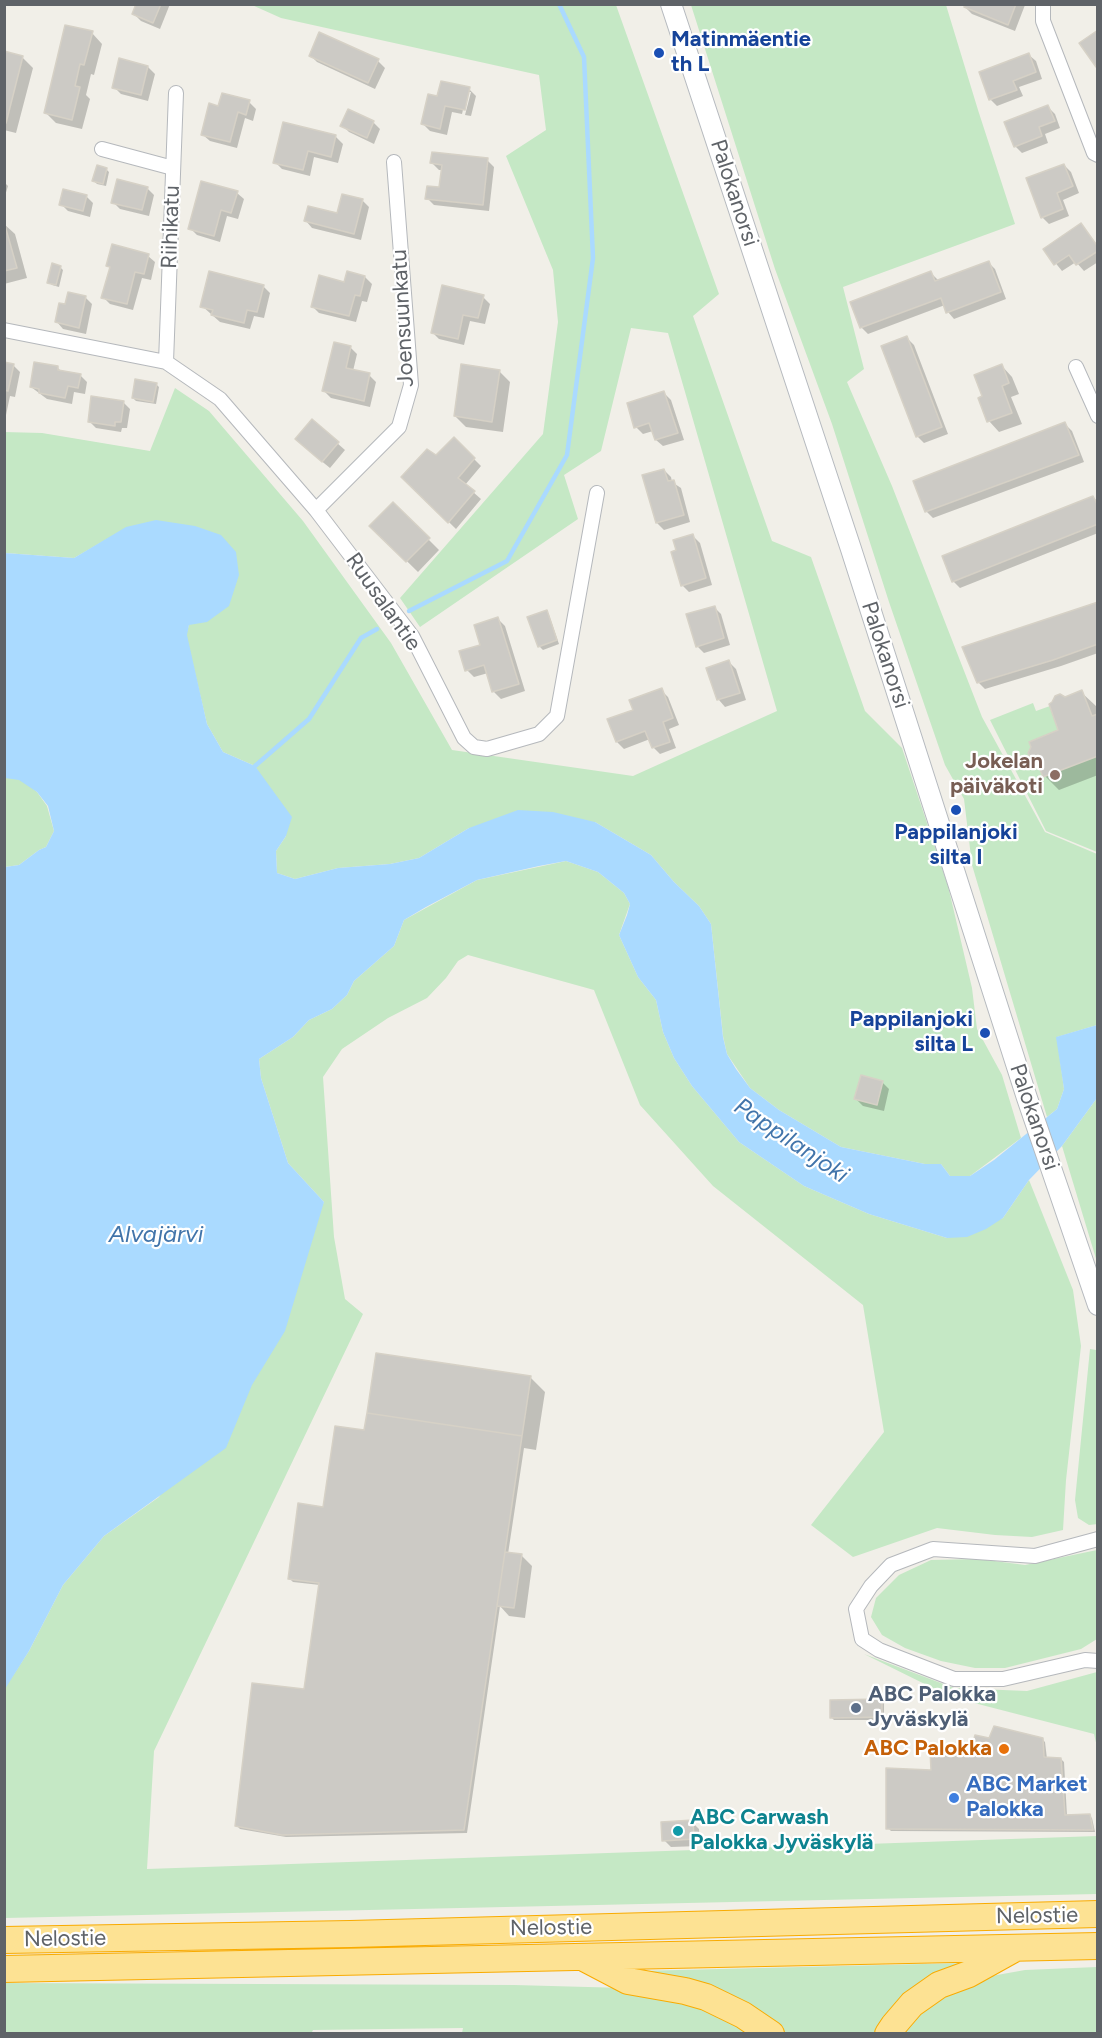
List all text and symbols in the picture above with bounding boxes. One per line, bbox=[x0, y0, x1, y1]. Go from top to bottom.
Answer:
place label: Matinmäentie th L bbox=[671, 27, 811, 78]
marker: Matinmäentie th L bbox=[652, 46, 666, 60]
street label: Palokanorsi bbox=[704, 136, 764, 250]
street label: Riihikatu bbox=[156, 185, 186, 269]
street label: Joensuunkatu bbox=[386, 249, 420, 387]
street label: Ruusalantie bbox=[340, 548, 426, 656]
street label: Palokanorsi bbox=[855, 598, 915, 712]
place label: Jokelan päiväkoti bbox=[950, 749, 1043, 800]
marker: Jokelan päiväkoti bbox=[1048, 768, 1062, 782]
marker: Pappilanjoki silta I bbox=[949, 803, 963, 817]
place label: Pappilanjoki silta I bbox=[894, 820, 1018, 872]
place label: Pappilanjoki silta L bbox=[850, 1007, 973, 1058]
marker: Pappilanjoki silta L bbox=[978, 1026, 992, 1040]
street label: Palokanorsi bbox=[1003, 1060, 1065, 1174]
water label: Pappilanjoki bbox=[728, 1092, 854, 1190]
water label: Alvajärvi bbox=[109, 1221, 203, 1249]
place label: ABC Palokka Jyväskylä bbox=[868, 1682, 996, 1734]
marker: ABC Palokka Jyväskylä bbox=[849, 1701, 863, 1715]
place label: ABC Palokka bbox=[864, 1736, 992, 1762]
marker: ABC Palokka bbox=[997, 1742, 1011, 1756]
place label: ABC Market Palokka bbox=[966, 1772, 1088, 1824]
marker: ABC Market Palokka bbox=[947, 1791, 961, 1805]
place label: ABC Carwash Palokka Jyväskylä bbox=[690, 1805, 873, 1856]
marker: ABC Carwash Palokka Jyväskylä bbox=[671, 1824, 685, 1838]
street label: Nelostie bbox=[996, 1902, 1078, 1930]
street label: Nelostie bbox=[510, 1914, 592, 1942]
street label: Nelostie bbox=[24, 1925, 106, 1953]

